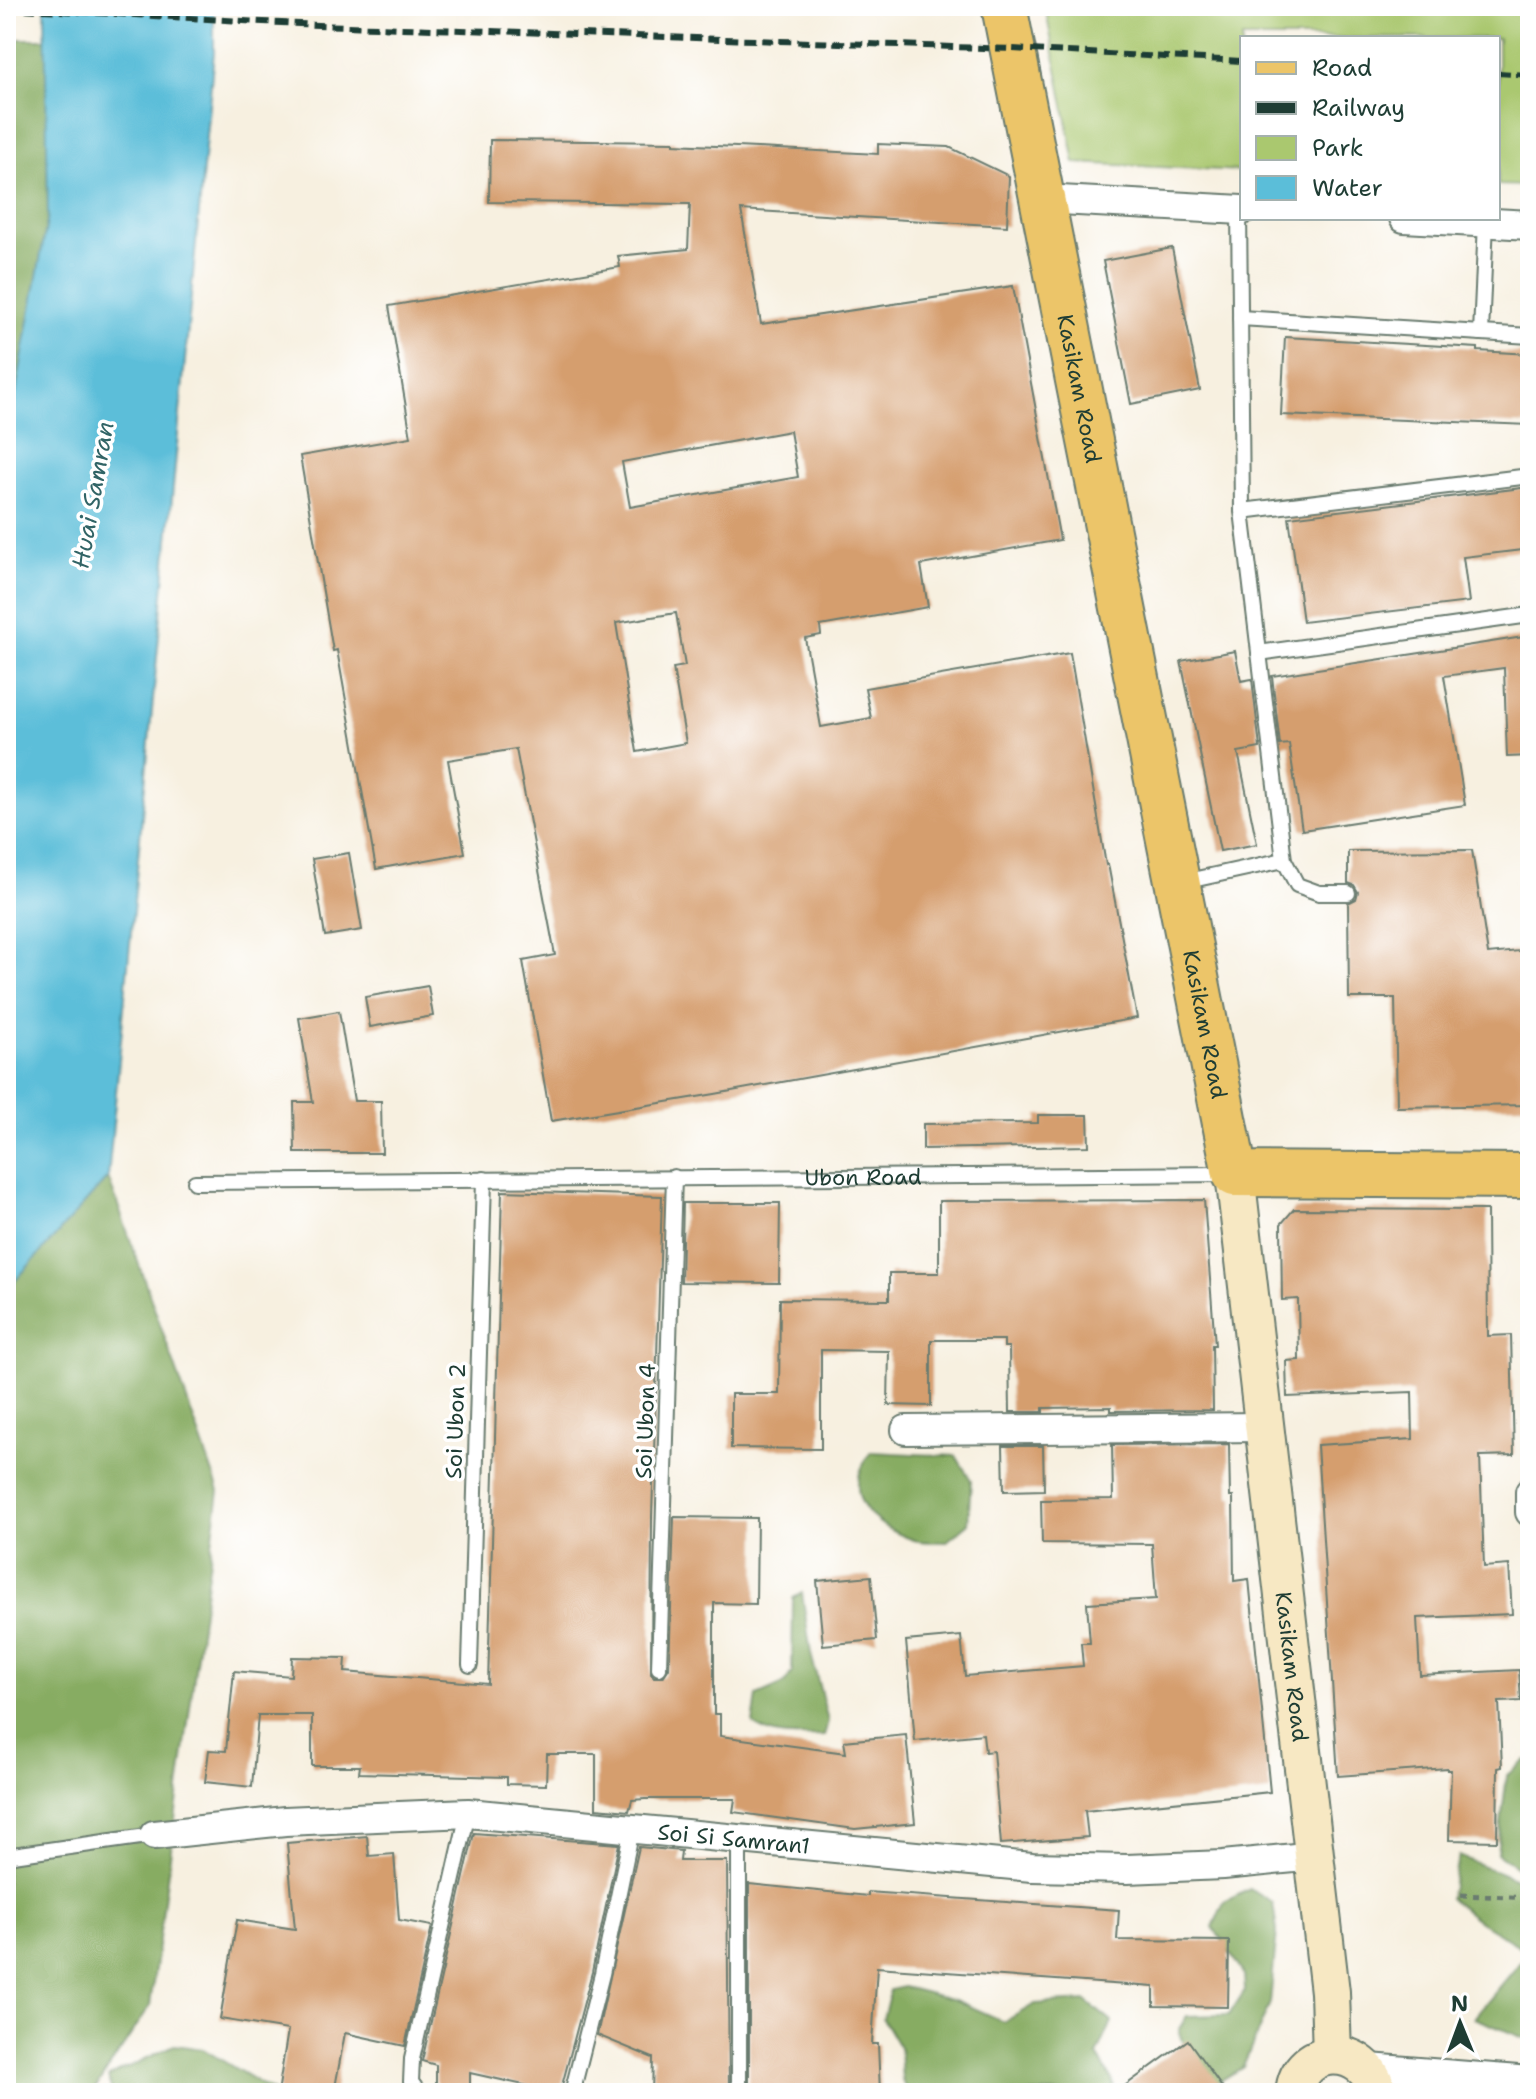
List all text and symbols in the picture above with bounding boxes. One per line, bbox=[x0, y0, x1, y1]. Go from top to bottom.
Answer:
legend bbox=[1240, 36, 1500, 220]
text: Road bbox=[1312, 52, 1372, 84]
text: Railway bbox=[1312, 92, 1405, 124]
text: Park bbox=[1312, 132, 1364, 164]
text: Water bbox=[1312, 172, 1383, 204]
street label: Kasikam Road bbox=[1050, 312, 1108, 466]
water label: Huai Samran bbox=[64, 419, 122, 571]
street label: Kasikam Road bbox=[1176, 947, 1234, 1101]
street label: Ubon Road bbox=[804, 1162, 922, 1192]
street label: Soi Ubon 2 bbox=[439, 1363, 472, 1480]
street label: Soi Ubon 4 bbox=[629, 1363, 662, 1480]
street label: Kasikam Road bbox=[1269, 1590, 1315, 1743]
street label: Soi Si Samran1 bbox=[656, 1817, 811, 1861]
north arrow bbox=[1420, 1983, 1500, 2063]
text: N bbox=[1451, 1989, 1469, 2018]

